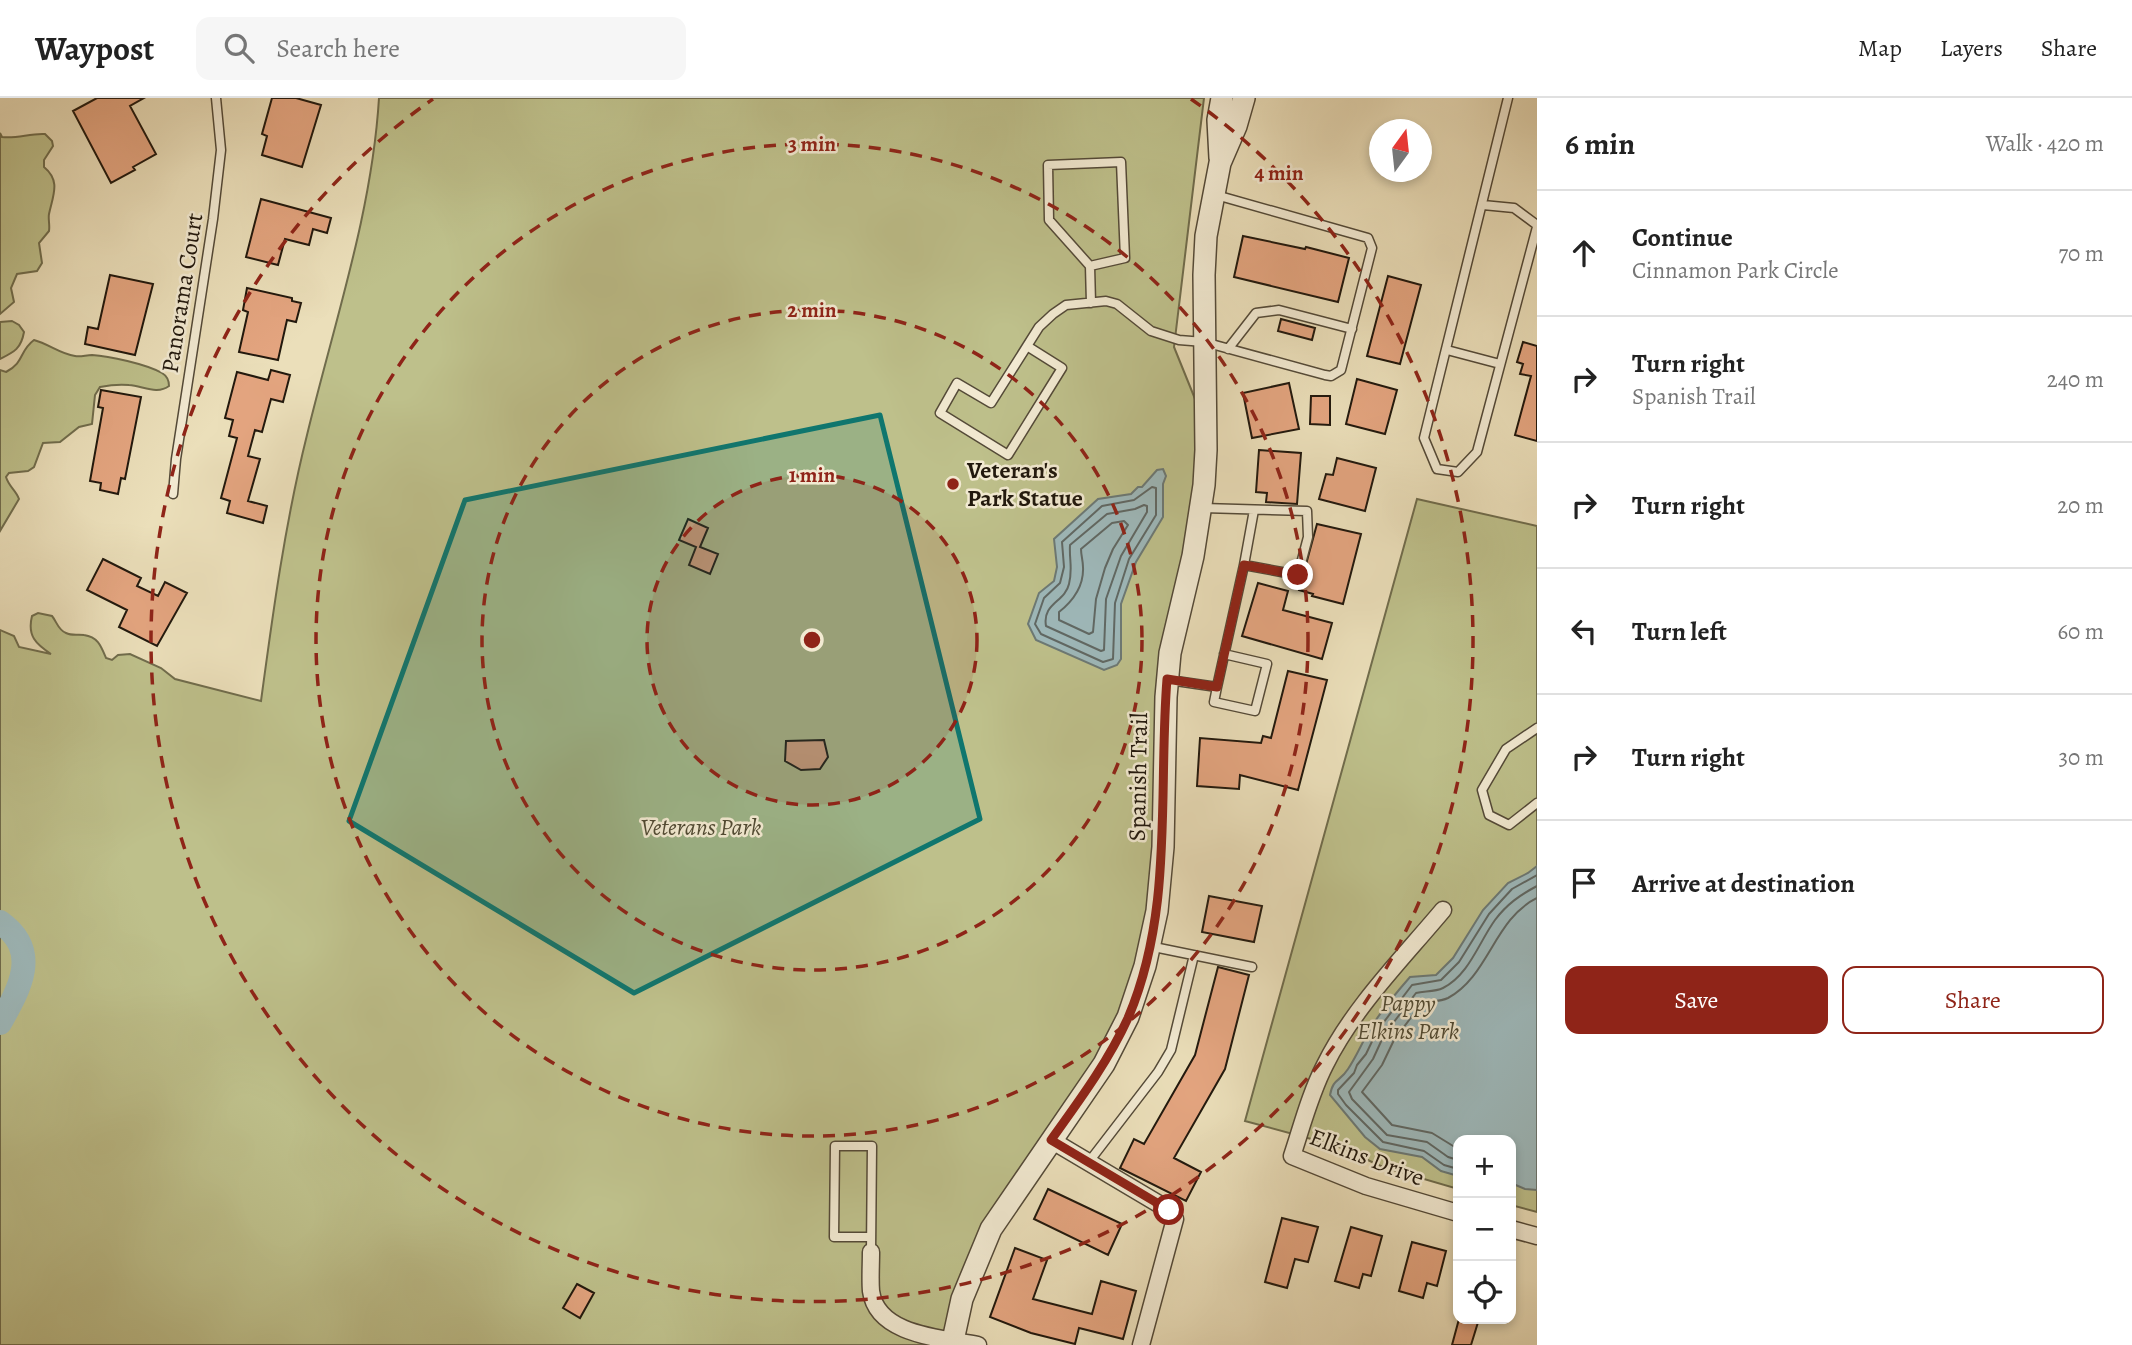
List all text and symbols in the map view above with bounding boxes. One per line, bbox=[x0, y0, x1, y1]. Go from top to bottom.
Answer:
search box bbox=[196, 17, 686, 80]
text: Waypost bbox=[35, 26, 154, 71]
icon: search bbox=[220, 29, 258, 67]
text: Search here bbox=[276, 31, 400, 66]
text: Map bbox=[1858, 32, 1902, 64]
text: Layers bbox=[1940, 32, 2003, 64]
text: Share bbox=[2041, 32, 2097, 64]
north arrow bbox=[1369, 119, 1432, 182]
text: 6 min bbox=[1565, 124, 1635, 164]
text: Walk · 420 m bbox=[1986, 128, 2104, 159]
text: 3 min bbox=[788, 130, 836, 158]
text: 4 min bbox=[1254, 159, 1304, 187]
street label: Panorama Court bbox=[154, 211, 210, 375]
text: Continue bbox=[1632, 220, 1733, 255]
icon: ahead bbox=[1565, 234, 1603, 272]
text: 70 m bbox=[2058, 238, 2104, 269]
text: Cinnamon Park Circle bbox=[1632, 255, 1839, 286]
text: 2 min bbox=[787, 296, 837, 324]
text: Turn right bbox=[1632, 346, 1745, 381]
icon: right bbox=[1565, 360, 1603, 398]
text: 240 m bbox=[2047, 364, 2104, 395]
text: Spanish Trail bbox=[1632, 381, 1756, 412]
place label: Veteran's Park Statue bbox=[966, 454, 1083, 514]
text: 1 min bbox=[789, 461, 836, 489]
marker: Veteran's Park Statue bbox=[945, 476, 961, 492]
icon: right bbox=[1565, 486, 1603, 524]
text: Turn right bbox=[1632, 488, 1745, 523]
text: 20 m bbox=[2057, 490, 2104, 521]
route end bbox=[1282, 559, 1313, 590]
icon: left bbox=[1565, 612, 1603, 650]
text: Turn left bbox=[1632, 614, 1727, 649]
text: 60 m bbox=[2057, 616, 2104, 647]
centre of rings bbox=[800, 628, 824, 652]
street label: Spanish Trail bbox=[1121, 712, 1155, 842]
icon: right bbox=[1565, 738, 1603, 776]
text: Turn right bbox=[1632, 740, 1745, 775]
text: 30 m bbox=[2058, 742, 2104, 773]
park label: Veterans Park bbox=[641, 811, 762, 843]
icon: arrive bbox=[1565, 864, 1603, 902]
text: Arrive at destination bbox=[1632, 866, 1855, 901]
button: Save bbox=[1565, 966, 1828, 1034]
button: Share bbox=[1842, 966, 2104, 1034]
park label: Pappy Elkins Park bbox=[1357, 987, 1459, 1047]
street label: Elkins Drive bbox=[1305, 1121, 1429, 1193]
map controls bbox=[1453, 1135, 1516, 1324]
button: + bbox=[1453, 1135, 1516, 1198]
route start bbox=[1153, 1194, 1184, 1225]
button: − bbox=[1453, 1198, 1516, 1261]
button: locate bbox=[1453, 1261, 1516, 1324]

